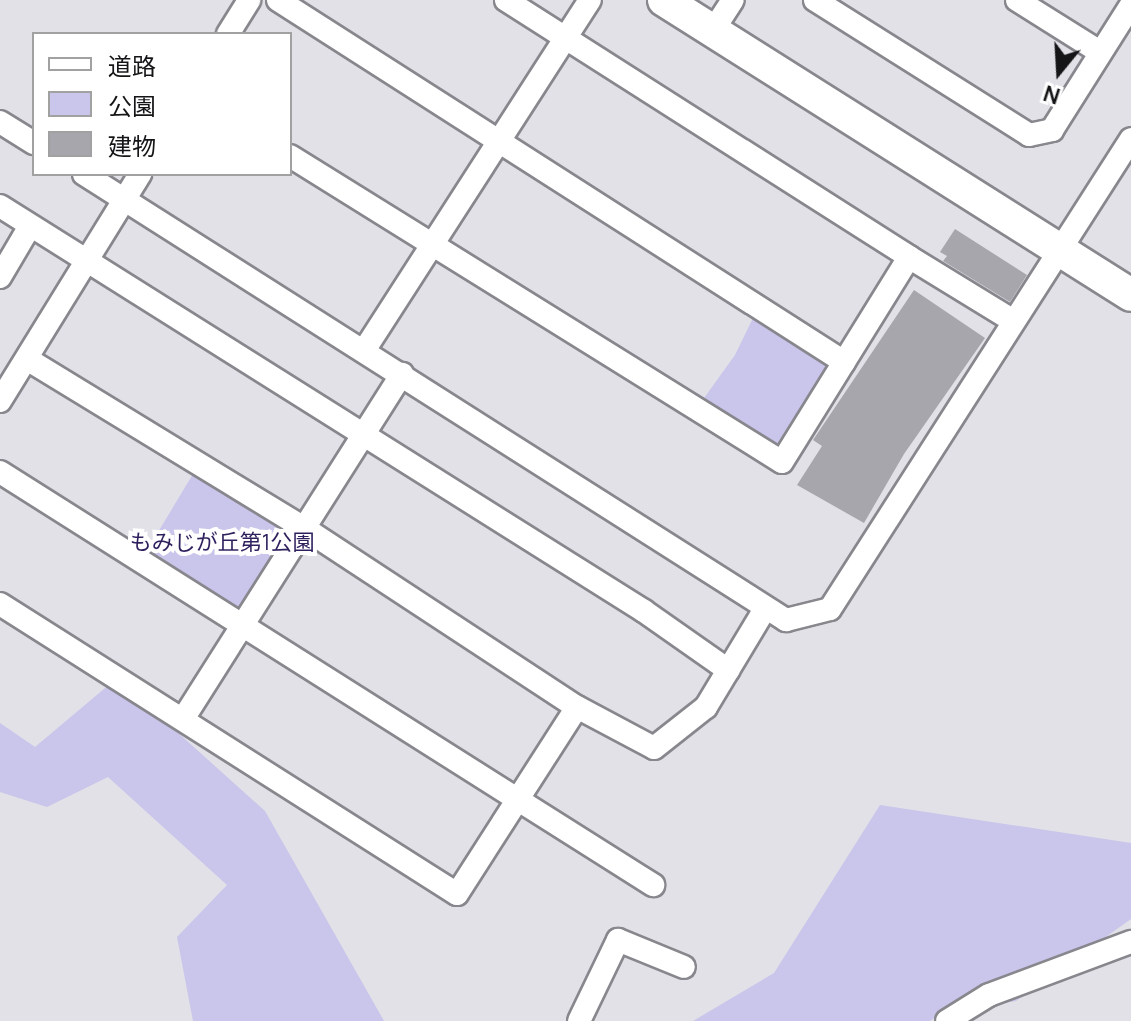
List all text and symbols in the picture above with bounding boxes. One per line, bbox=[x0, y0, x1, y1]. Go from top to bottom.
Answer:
legend bbox=[32, 32, 292, 176]
north arrow bbox=[1019, 32, 1099, 112]
text: 道路 bbox=[108, 49, 156, 82]
text: N bbox=[1039, 78, 1064, 112]
text: 公園 bbox=[108, 89, 156, 122]
text: 建物 bbox=[108, 129, 156, 162]
park label: もみじが丘第1公園 bbox=[130, 530, 314, 556]

